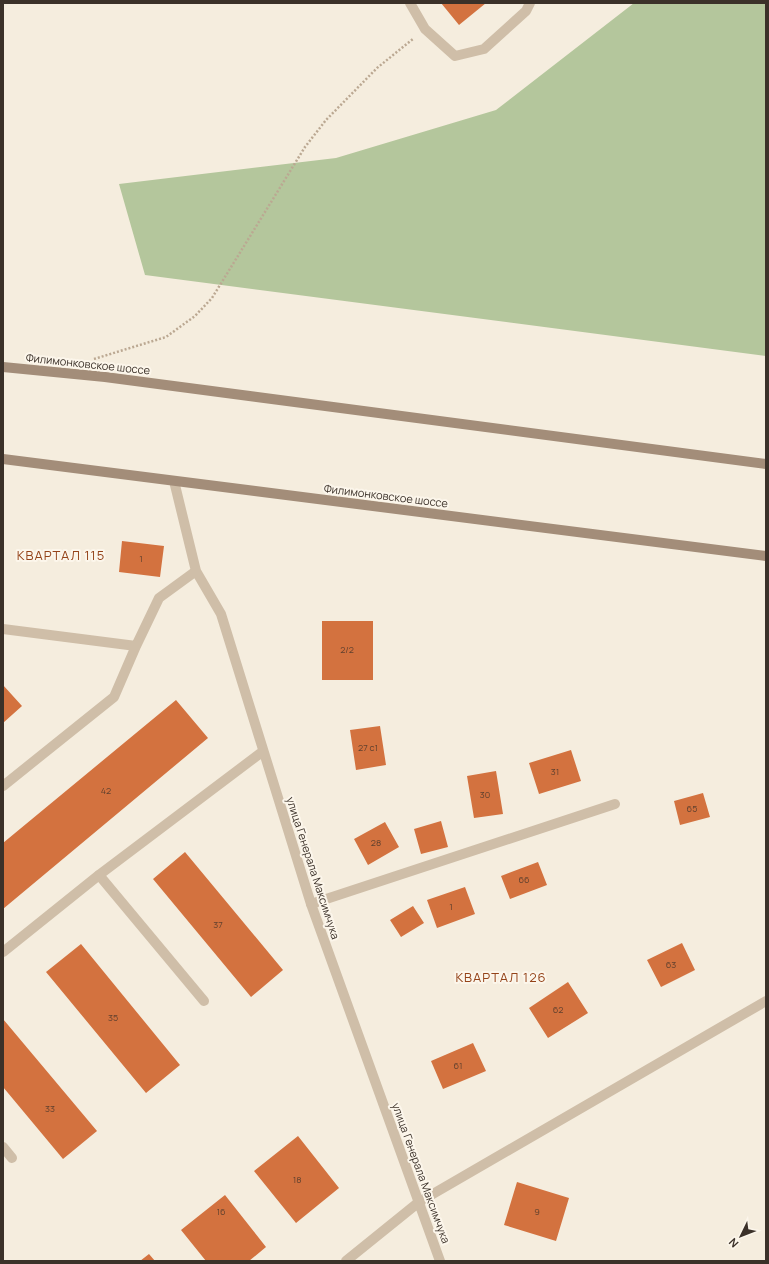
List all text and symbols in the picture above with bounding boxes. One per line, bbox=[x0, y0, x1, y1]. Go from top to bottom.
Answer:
street label: Филимонковское шоссе bbox=[25, 350, 152, 378]
street label: Филимонковское шоссе bbox=[323, 480, 450, 511]
district label: КВАРТАЛ 115 bbox=[17, 546, 105, 564]
house number: 1 bbox=[139, 552, 143, 565]
house number: 2/2 bbox=[340, 643, 354, 656]
house number: 27 с1 bbox=[358, 741, 378, 754]
house number: 31 bbox=[551, 765, 559, 778]
house number: 42 bbox=[101, 784, 111, 797]
house number: 30 bbox=[480, 788, 490, 801]
street label: улица Генерала Максимчука bbox=[283, 795, 344, 941]
house number: 65 bbox=[687, 802, 697, 815]
house number: 28 bbox=[371, 836, 381, 849]
house number: 66 bbox=[518, 873, 530, 886]
house number: 1 bbox=[449, 900, 453, 913]
house number: 37 bbox=[213, 918, 223, 931]
house number: 63 bbox=[666, 958, 676, 971]
district label: КВАРТАЛ 126 bbox=[455, 968, 547, 986]
house number: 62 bbox=[553, 1003, 563, 1016]
house number: 35 bbox=[108, 1011, 118, 1024]
house number: 61 bbox=[454, 1059, 462, 1072]
street label: улица Генерала Максимчука bbox=[389, 1100, 454, 1245]
house number: 33 bbox=[45, 1102, 55, 1115]
house number: 18 bbox=[293, 1173, 301, 1186]
house number: 16 bbox=[216, 1205, 226, 1218]
house number: 9 bbox=[534, 1205, 540, 1218]
north arrow bbox=[721, 1216, 761, 1256]
text: N bbox=[725, 1235, 742, 1251]

